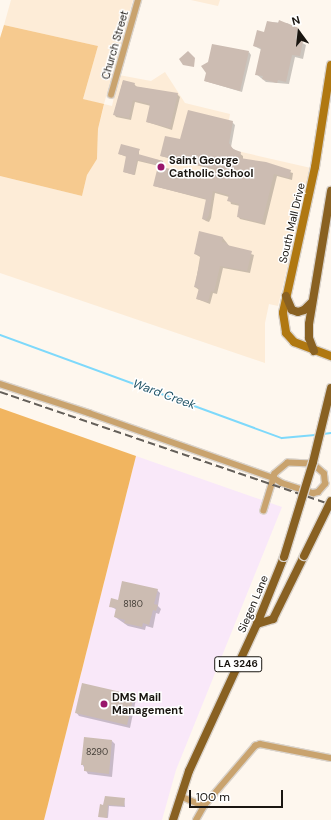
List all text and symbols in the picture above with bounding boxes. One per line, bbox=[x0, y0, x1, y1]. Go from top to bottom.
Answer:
street label: Church Street bbox=[99, 9, 131, 81]
north arrow bbox=[279, 12, 319, 52]
text: N bbox=[290, 13, 302, 28]
place label: Saint George Catholic School bbox=[169, 154, 253, 180]
marker: Saint George Catholic School bbox=[156, 162, 166, 172]
street label: South Mall Drive bbox=[276, 182, 308, 264]
water label: Ward Creek bbox=[131, 377, 197, 413]
street label: Siegen Lane bbox=[235, 573, 271, 635]
house number: 8180 bbox=[123, 599, 143, 609]
road number: LA 3246 bbox=[214, 656, 262, 672]
place label: DMS Mail Management bbox=[112, 691, 183, 717]
marker: DMS Mail Management bbox=[99, 699, 109, 709]
house number: 8290 bbox=[86, 747, 108, 757]
scale bar bbox=[191, 782, 285, 808]
text: 100 m bbox=[196, 789, 230, 805]

